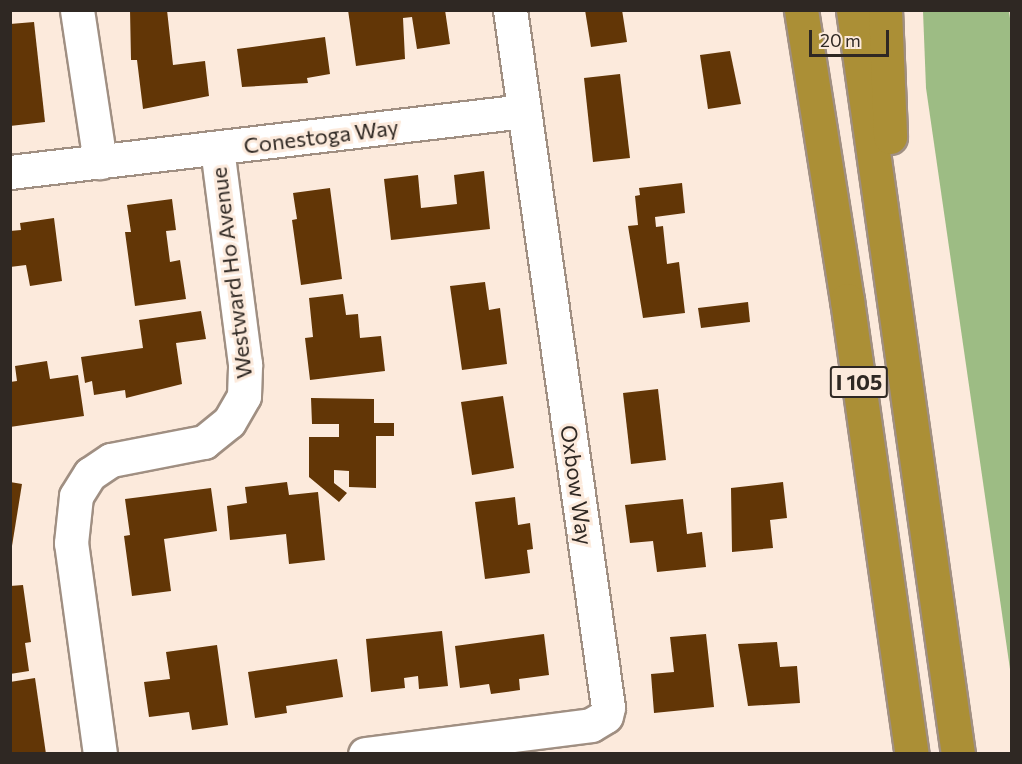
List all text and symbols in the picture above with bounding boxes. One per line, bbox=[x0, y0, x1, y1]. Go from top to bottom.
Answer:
scale bar bbox=[812, 18, 892, 56]
text: 20 m bbox=[820, 29, 861, 51]
street label: Conestoga Way bbox=[242, 113, 400, 159]
street label: Westward Ho Avenue bbox=[205, 166, 257, 380]
road number: I 105 bbox=[829, 364, 889, 400]
street label: Oxbow Way bbox=[556, 423, 598, 547]

